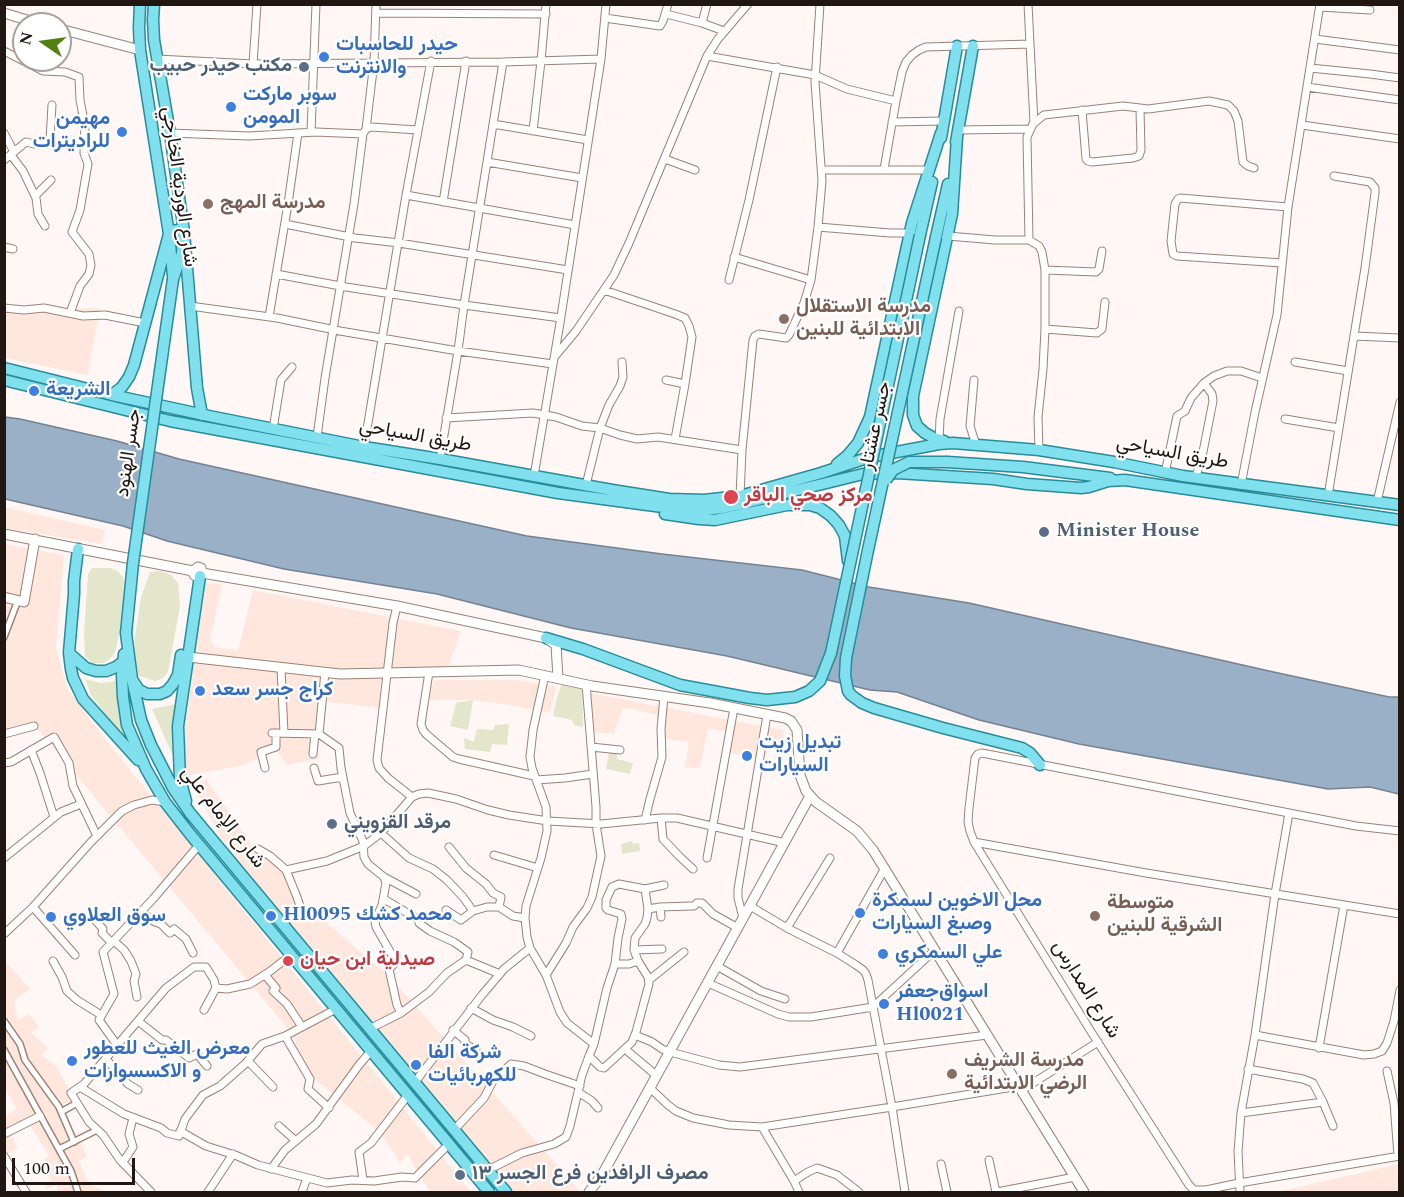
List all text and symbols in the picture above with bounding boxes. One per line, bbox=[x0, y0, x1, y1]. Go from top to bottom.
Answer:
north arrow bbox=[12, 12, 72, 72]
text: N bbox=[13, 29, 40, 47]
place label: حيدر للحاسبات والانترنت bbox=[336, 34, 458, 81]
marker: حيدر للحاسبات والانترنت bbox=[317, 50, 331, 64]
place label: مكتب حيدر حبيب bbox=[149, 55, 292, 79]
marker: مكتب حيدر حبيب bbox=[297, 60, 311, 74]
place label: سوبر ماركت المومن bbox=[243, 84, 337, 131]
marker: سوبر ماركت المومن bbox=[224, 100, 238, 114]
street label: شارع الوردية الخارجي bbox=[155, 105, 201, 269]
place label: مهيمن للراديترات bbox=[33, 108, 110, 155]
marker: مهيمن للراديترات bbox=[115, 125, 129, 139]
place label: مدرسة المهج bbox=[220, 192, 326, 216]
marker: مدرسة المهج bbox=[201, 197, 215, 211]
place label: مدرسة الاستقلال الابتدائية للبنين bbox=[796, 296, 931, 343]
marker: مدرسة الاستقلال الابتدائية للبنين bbox=[777, 312, 791, 326]
place label: الشريعة bbox=[46, 379, 111, 403]
street label: جسر عشتار bbox=[856, 379, 898, 473]
marker: الشريعة bbox=[27, 384, 41, 398]
street label: جسر الهنود bbox=[112, 407, 148, 499]
street label: طريق السياحي bbox=[357, 415, 473, 459]
street label: طريق السياحي bbox=[1114, 432, 1230, 476]
place label: مركز صحي الباقر bbox=[744, 485, 873, 509]
marker: مركز صحي الباقر bbox=[722, 488, 740, 506]
place label: Minister House bbox=[1056, 520, 1199, 544]
marker: Minister House bbox=[1037, 525, 1051, 539]
place label: كراج جسر سعد bbox=[212, 679, 333, 703]
marker: كراج جسر سعد bbox=[193, 684, 207, 698]
place label: تبديل زيت السيارات bbox=[759, 732, 841, 779]
marker: تبديل زيت السيارات bbox=[740, 749, 754, 763]
street label: شارع الإمام علي bbox=[174, 762, 270, 874]
place label: مرقد القزويني bbox=[344, 812, 451, 836]
marker: مرقد القزويني bbox=[325, 817, 339, 831]
place label: محل الاخوين لسمكرة وصبغ السيارات bbox=[872, 890, 1042, 937]
place label: متوسطة الشرقية للبنين bbox=[1107, 892, 1223, 939]
place label: Hl0095 محمد كشك bbox=[283, 904, 452, 928]
place label: سوق العلاوي bbox=[63, 905, 166, 929]
marker: محل الاخوين لسمكرة وصبغ السيارات bbox=[853, 906, 867, 920]
marker: Hl0095 محمد كشك bbox=[264, 909, 278, 923]
marker: متوسطة الشرقية للبنين bbox=[1088, 909, 1102, 923]
marker: سوق العلاوي bbox=[44, 910, 58, 924]
street label: شارع المدارس bbox=[1045, 936, 1125, 1044]
place label: علي السمكري bbox=[895, 942, 1002, 966]
marker: علي السمكري bbox=[876, 947, 890, 961]
place label: صيدلية ابن حيان bbox=[300, 949, 435, 973]
marker: صيدلية ابن حيان bbox=[281, 954, 295, 968]
place label: اسواق‌جعفر Hl0021 bbox=[896, 981, 989, 1028]
marker: اسواق‌جعفر Hl0021 bbox=[877, 997, 891, 1011]
place label: معرض الغيث للعطور و الاكسسوارات bbox=[84, 1038, 250, 1085]
place label: شركة الفا للكهربائيات bbox=[428, 1042, 517, 1089]
place label: مدرسة الشريف الرضي الابتدائية bbox=[964, 1050, 1087, 1097]
marker: معرض الغيث للعطور و الاكسسوارات bbox=[65, 1054, 79, 1068]
marker: شركة الفا للكهربائيات bbox=[409, 1058, 423, 1072]
marker: مدرسة الشريف الرضي الابتدائية bbox=[945, 1067, 959, 1081]
scale bar bbox=[15, 1146, 138, 1184]
text: 100 m bbox=[23, 1155, 70, 1182]
place label: مصرف الرافدين فرع الجسر ١٣ bbox=[472, 1163, 709, 1187]
marker: مصرف الرافدين فرع الجسر ١٣ bbox=[453, 1168, 467, 1182]

